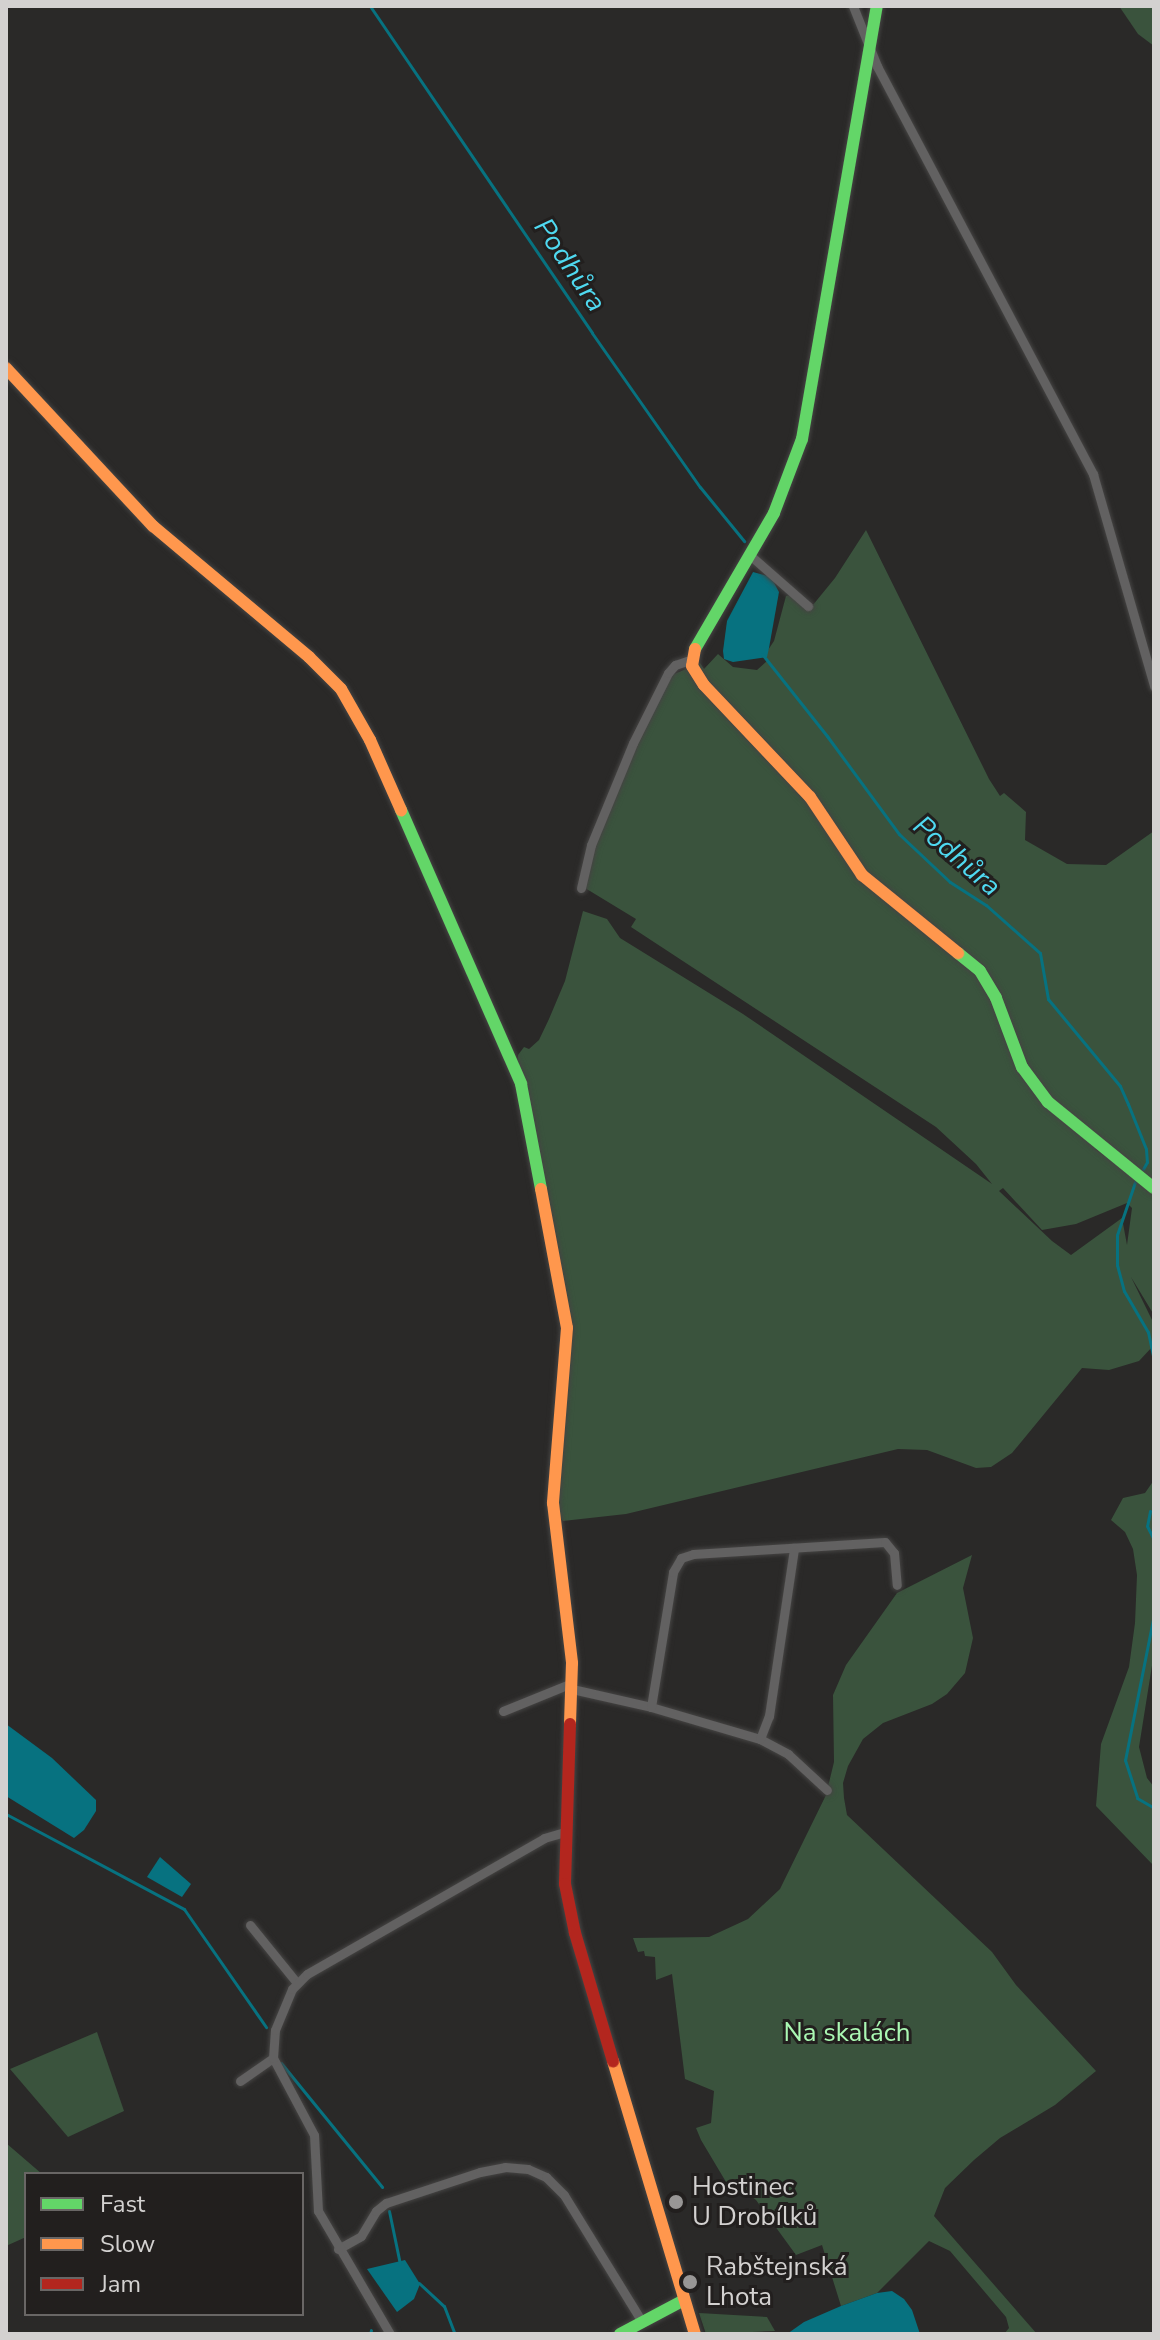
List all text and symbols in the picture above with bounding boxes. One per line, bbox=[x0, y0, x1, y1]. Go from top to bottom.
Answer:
water label: Podhůra bbox=[527, 212, 613, 318]
water label: Podhůra bbox=[906, 809, 1008, 903]
park label: Na skalách bbox=[783, 2017, 911, 2049]
place label: Hostinec U Drobílků bbox=[692, 2171, 817, 2232]
legend bbox=[24, 2172, 304, 2316]
text: Fast bbox=[100, 2188, 145, 2220]
marker: Hostinec U Drobílků bbox=[667, 2193, 685, 2211]
text: Slow bbox=[100, 2228, 155, 2260]
place label: Rabštejnská Lhota bbox=[706, 2251, 848, 2312]
text: Jam bbox=[100, 2268, 141, 2300]
marker: Rabštejnská Lhota bbox=[681, 2273, 699, 2291]

